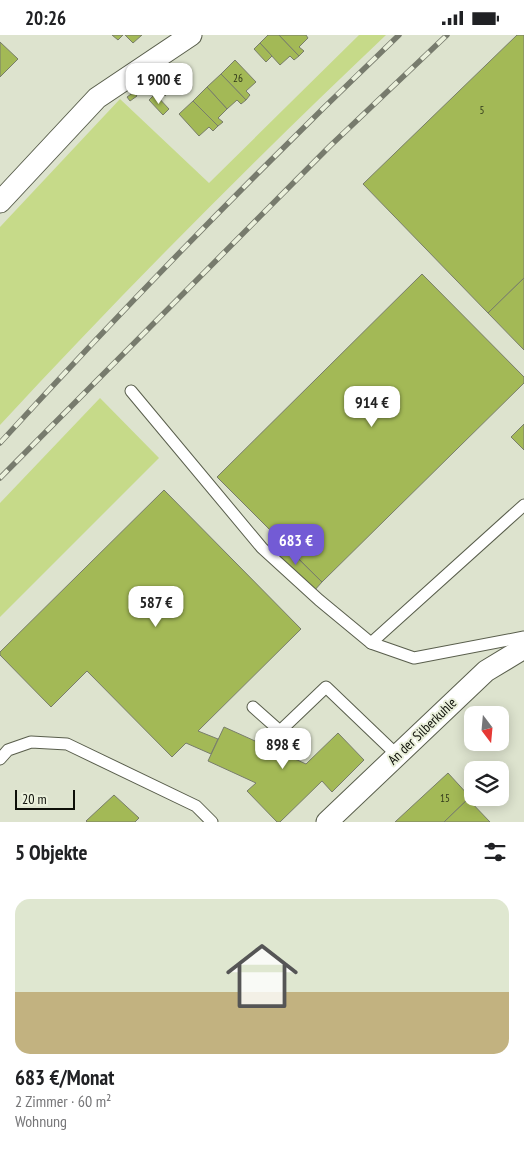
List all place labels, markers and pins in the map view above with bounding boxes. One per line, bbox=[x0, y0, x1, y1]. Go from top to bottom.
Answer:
pin: 1 900 € bbox=[113, 63, 205, 105]
pin: 914 € bbox=[337, 385, 407, 428]
pin: 683 € bbox=[261, 523, 331, 566]
pin: 587 € bbox=[121, 585, 191, 628]
pin: 898 € bbox=[248, 727, 318, 770]

